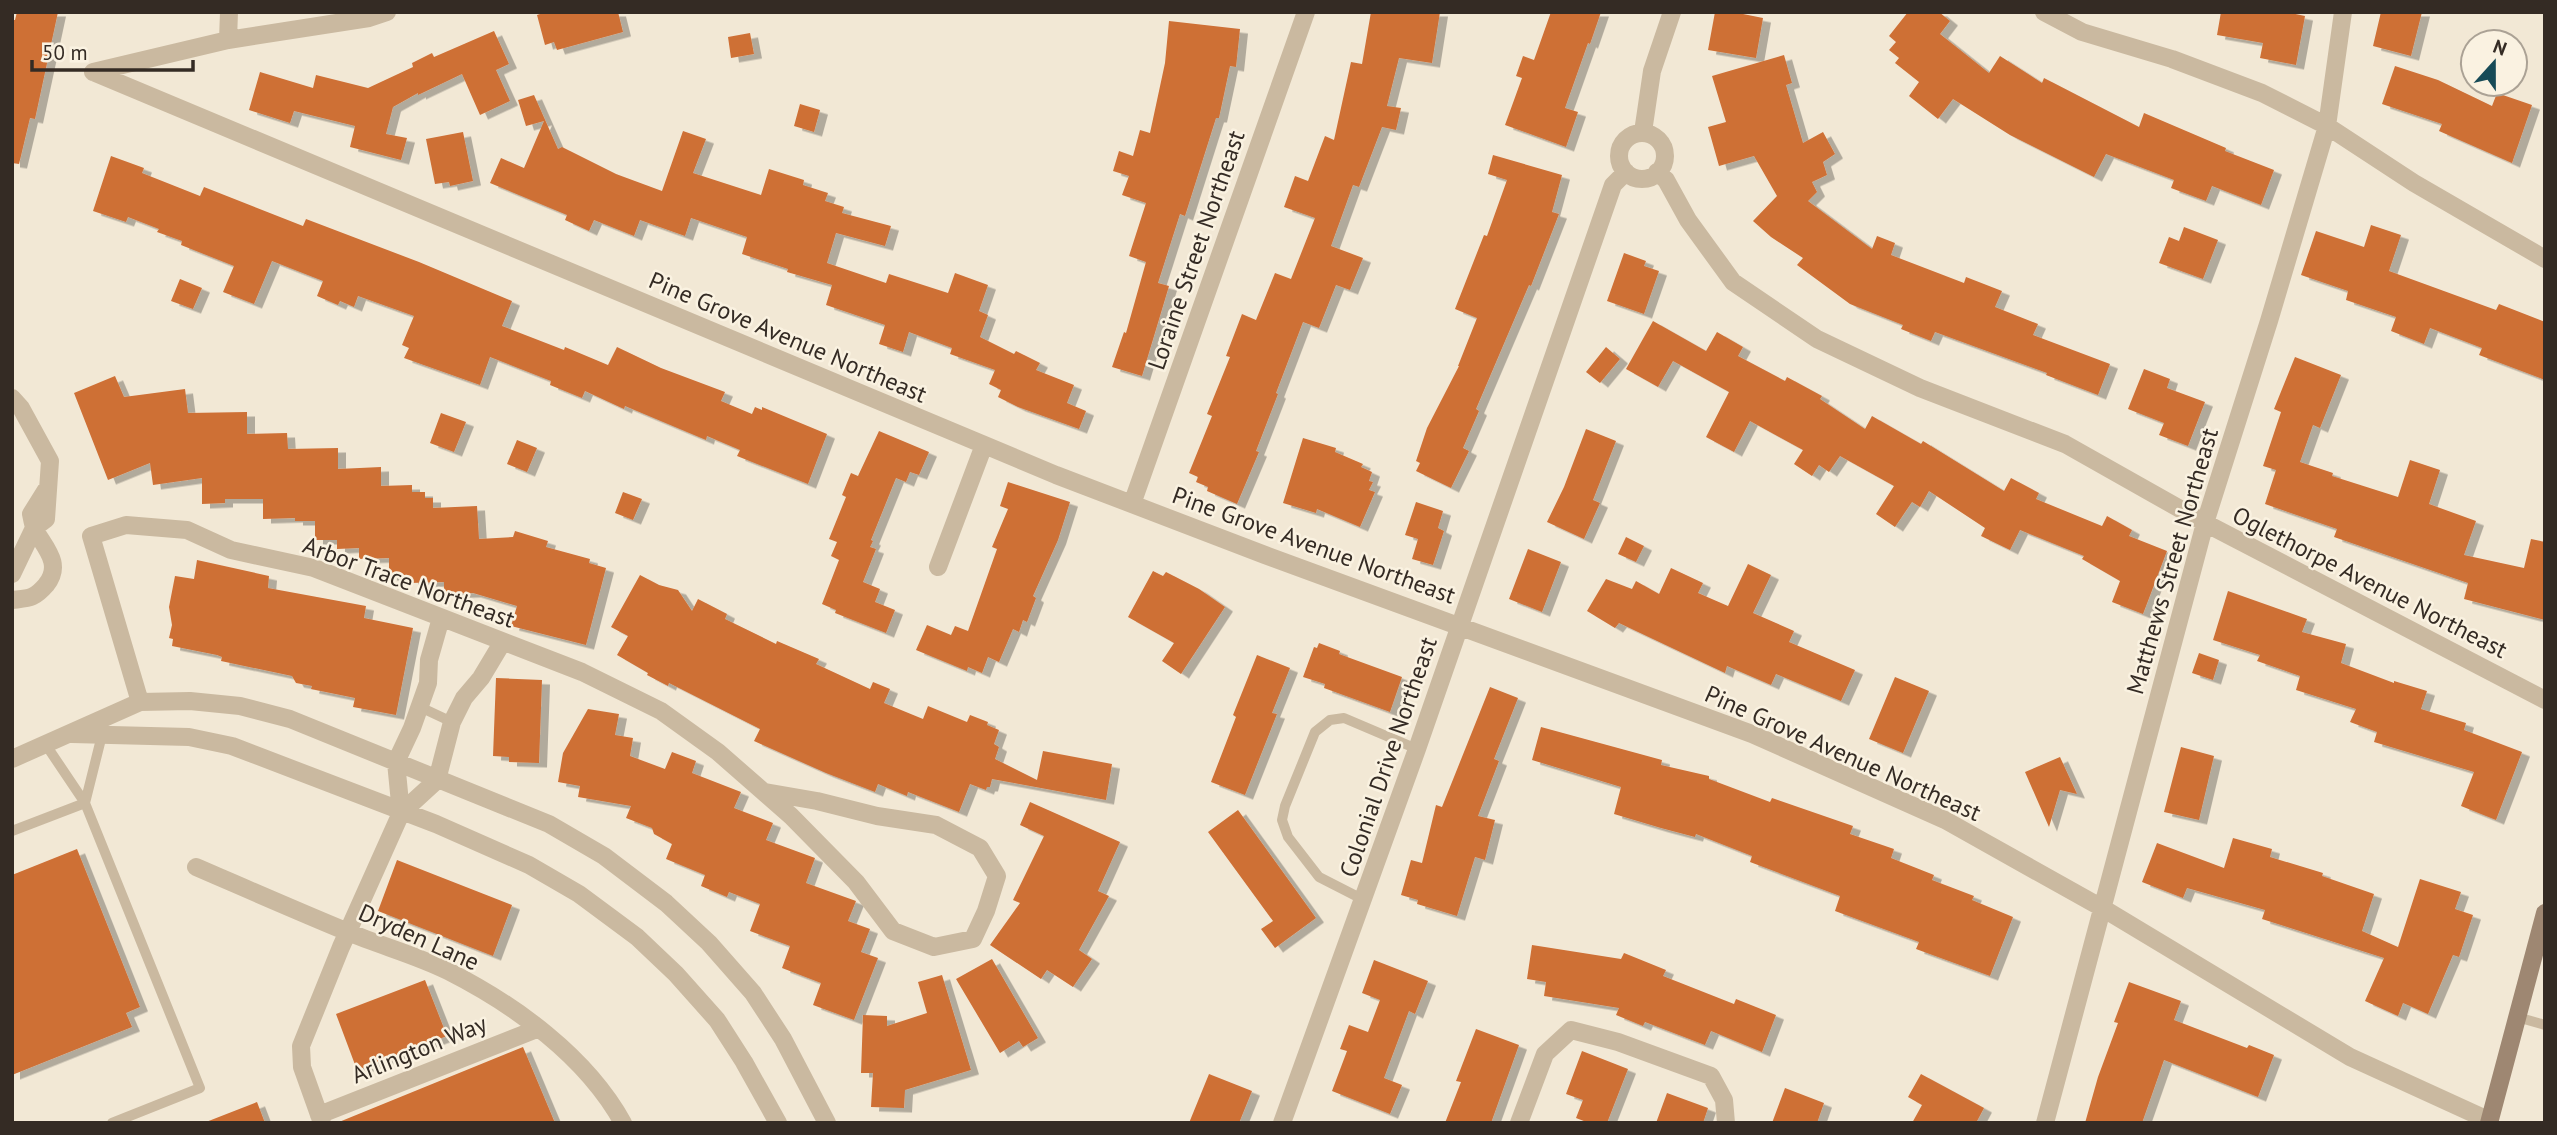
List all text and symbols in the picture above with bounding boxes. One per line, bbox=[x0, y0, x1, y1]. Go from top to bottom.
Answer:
scale bar bbox=[32, 28, 192, 72]
north arrow bbox=[2459, 28, 2529, 98]
text: N bbox=[2490, 34, 2510, 61]
text: 50 m bbox=[42, 39, 88, 66]
street label: Loraine Street Northeast bbox=[1140, 126, 1252, 374]
street label: Pine Grove Avenue Northeast bbox=[644, 264, 932, 410]
street label: Matthews Street Northeast bbox=[2119, 424, 2225, 698]
street label: Pine Grove Avenue Northeast bbox=[1168, 479, 1460, 611]
street label: Oglethorpe Avenue Northeast bbox=[2227, 499, 2513, 665]
street label: Arbor Trace Northeast bbox=[299, 529, 519, 635]
street label: Colonial Drive Northeast bbox=[1332, 633, 1444, 881]
street label: Pine Grove Avenue Northeast bbox=[1700, 678, 1986, 828]
street label: Dryden Lane bbox=[354, 897, 484, 977]
street label: Arlington Way bbox=[347, 1008, 491, 1090]

